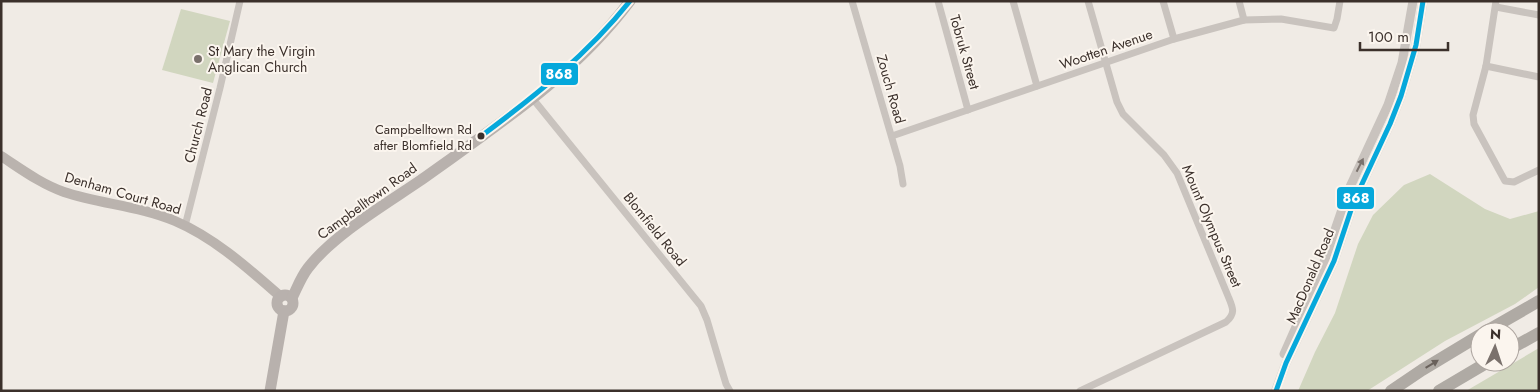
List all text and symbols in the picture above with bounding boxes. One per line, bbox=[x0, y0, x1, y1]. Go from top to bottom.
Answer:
street label: Tobruk Street bbox=[945, 12, 985, 92]
scale bar bbox=[1360, 20, 1448, 52]
street label: Wootten Avenue bbox=[1057, 24, 1155, 74]
text: 100 m bbox=[1368, 26, 1409, 48]
place label: St Mary the Virgin Anglican Church bbox=[208, 41, 315, 77]
street label: Zouch Road bbox=[872, 52, 910, 126]
marker: St Mary the Virgin Anglican Church bbox=[192, 53, 204, 65]
line badge: 868 bbox=[540, 62, 579, 86]
text: 868 bbox=[546, 64, 573, 84]
street label: Church Road bbox=[179, 85, 217, 165]
place label: Campbelltown Rd after Blomfield Rd bbox=[374, 120, 472, 155]
marker: Campbelltown Rd after Blomfield Rd bbox=[476, 131, 486, 141]
street label: Campbelltown Road bbox=[313, 158, 421, 244]
one-way arrow bbox=[1357, 158, 1365, 172]
street label: Mount Olympus Street bbox=[1177, 162, 1247, 291]
street label: Denham Court Road bbox=[62, 167, 184, 219]
line badge: 868 bbox=[1336, 186, 1375, 210]
street label: Blomfield Road bbox=[619, 188, 691, 270]
text: 868 bbox=[1343, 188, 1370, 208]
street label: MacDonald Road bbox=[1281, 225, 1339, 327]
north arrow bbox=[1470, 322, 1520, 372]
text: N bbox=[1490, 324, 1502, 344]
one-way arrow bbox=[1426, 359, 1439, 368]

